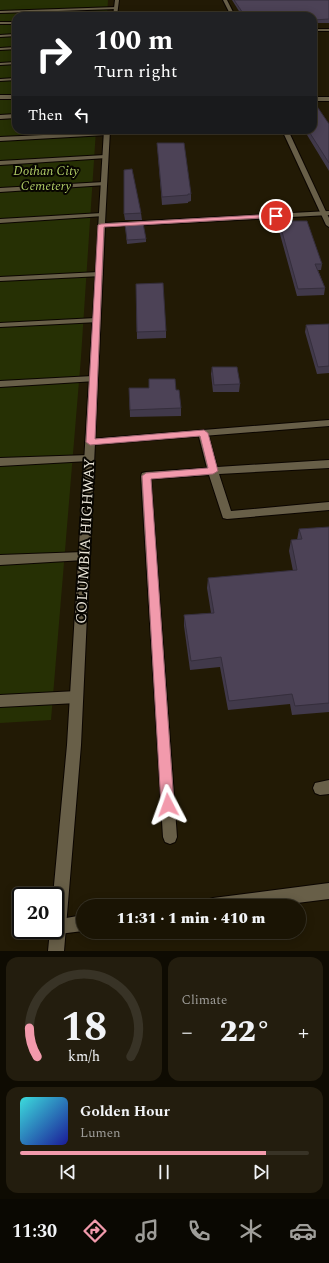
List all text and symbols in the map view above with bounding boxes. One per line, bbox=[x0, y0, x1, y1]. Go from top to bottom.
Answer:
text: 100 m bbox=[94, 19, 173, 62]
icon: right bbox=[28, 28, 80, 80]
text: Turn right bbox=[94, 58, 177, 85]
text: Then bbox=[28, 104, 63, 127]
icon: left bbox=[71, 104, 93, 126]
park label: Dothan City Cemetery bbox=[13, 161, 79, 196]
pin bbox=[259, 199, 293, 233]
icon: arrive bbox=[265, 205, 287, 227]
street label: COLUMBIA HIGHWAY bbox=[70, 457, 101, 624]
position arrow bbox=[147, 784, 189, 826]
speed limit sign: 20 bbox=[12, 887, 64, 939]
text: 11:31 · 1 min · 410 m bbox=[117, 907, 265, 930]
text: Climate bbox=[182, 990, 227, 1010]
text: 18 bbox=[60, 996, 107, 1059]
text: 22° bbox=[220, 1009, 271, 1055]
text: − bbox=[182, 1016, 193, 1049]
text: + bbox=[298, 1016, 309, 1049]
text: km/h bbox=[68, 1046, 100, 1068]
text: Golden Hour bbox=[80, 1100, 170, 1123]
text: Lumen bbox=[80, 1123, 121, 1143]
icon: previous bbox=[57, 1161, 79, 1183]
icon: pause bbox=[153, 1161, 175, 1183]
icon: next bbox=[250, 1161, 272, 1183]
icon: directions bbox=[81, 1217, 109, 1245]
icon: music bbox=[133, 1217, 161, 1245]
icon: phone bbox=[185, 1217, 213, 1245]
icon: climate bbox=[237, 1217, 265, 1245]
icon: car bbox=[289, 1217, 317, 1245]
text: 11:30 bbox=[12, 1218, 57, 1245]

